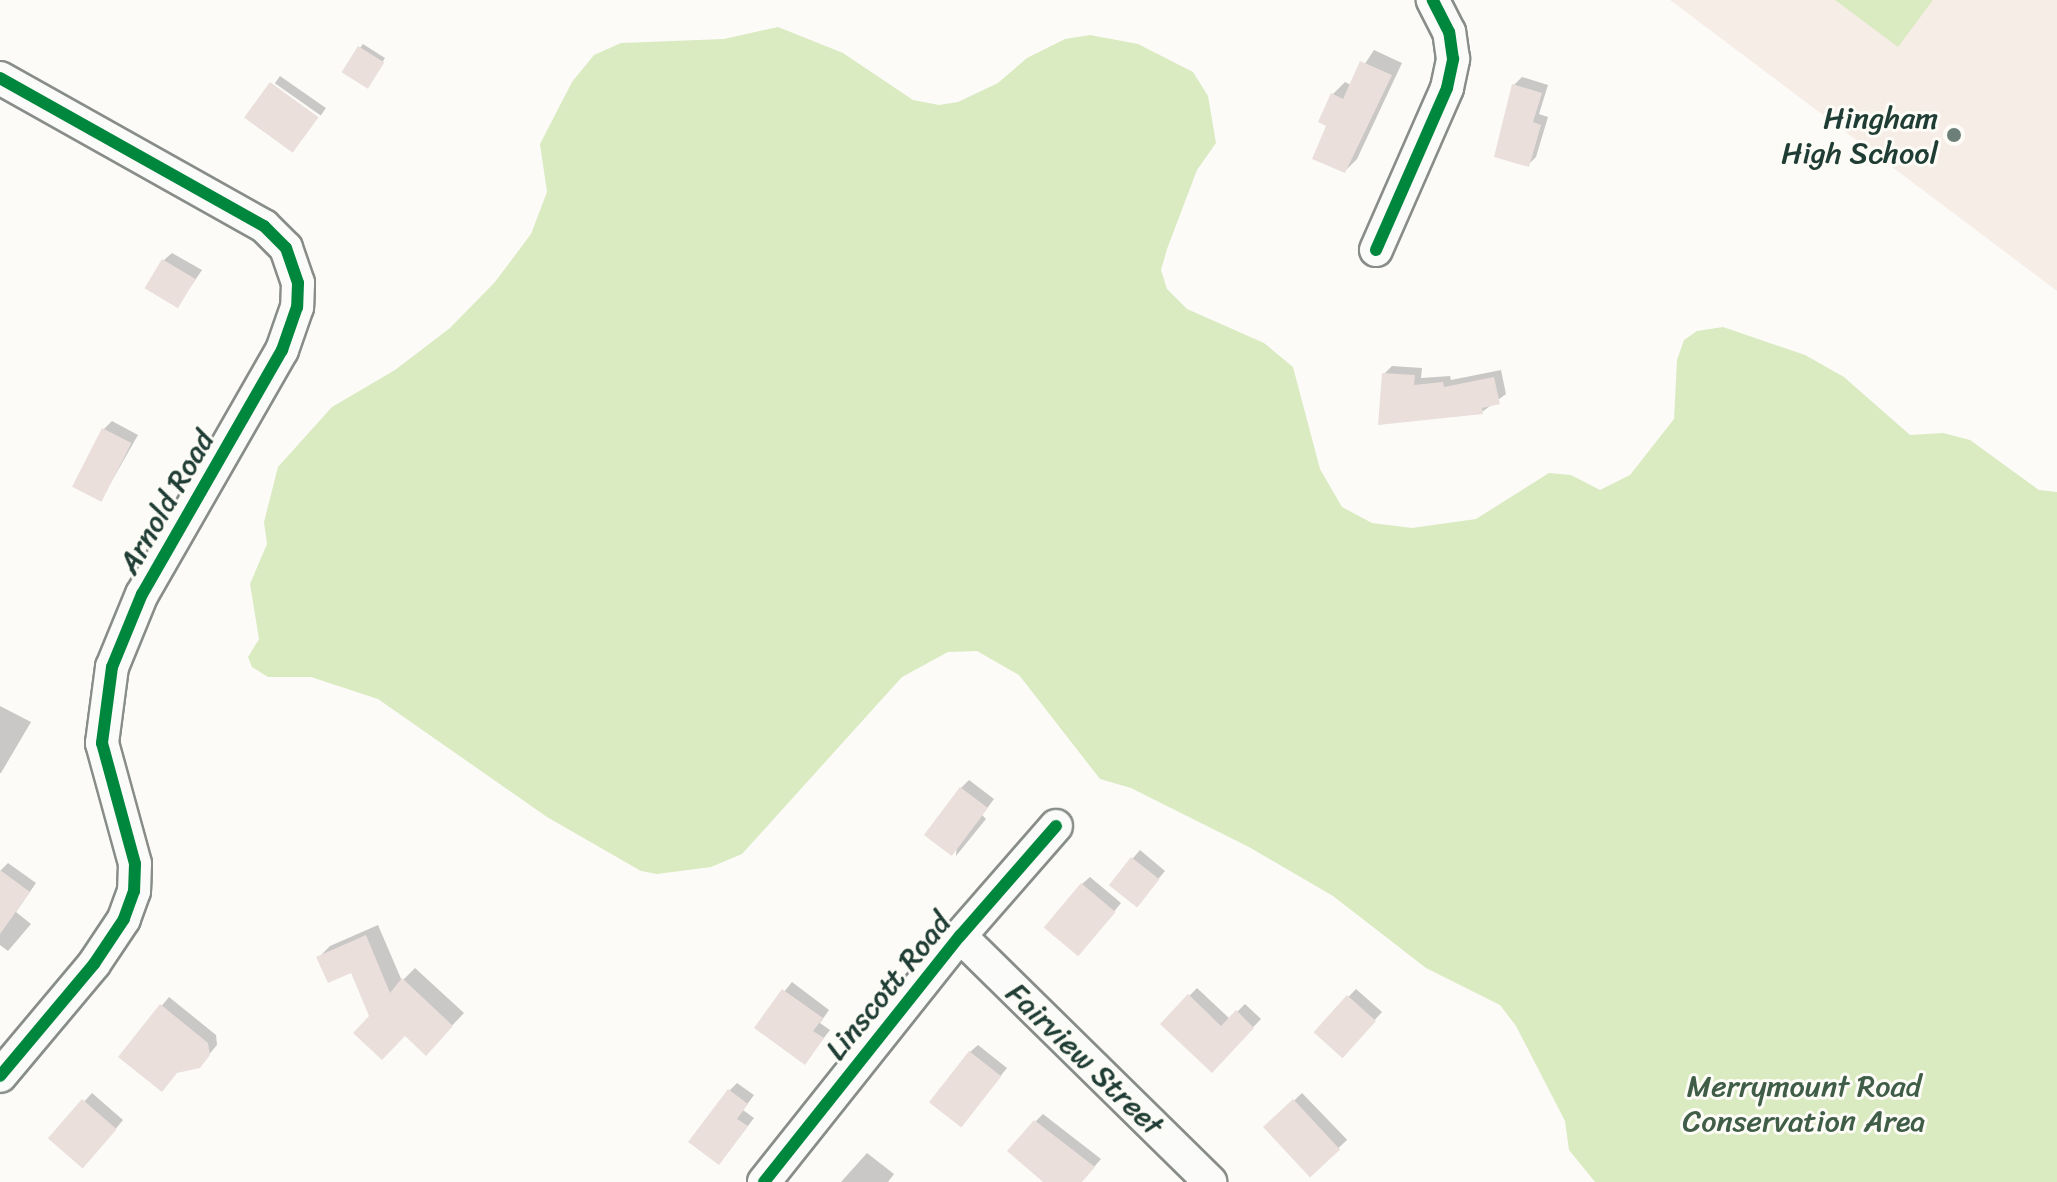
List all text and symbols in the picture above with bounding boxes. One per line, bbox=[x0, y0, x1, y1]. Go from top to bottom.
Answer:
place label: Hingham High School bbox=[1781, 100, 1938, 170]
marker: Hingham High School bbox=[1945, 126, 1963, 144]
street label: Arnold Road bbox=[110, 424, 222, 580]
street label: Linscott Road bbox=[818, 905, 958, 1067]
street label: Fairview Street bbox=[999, 975, 1171, 1143]
park label: Merrymount Road Conservation Area bbox=[1682, 1068, 1926, 1138]

